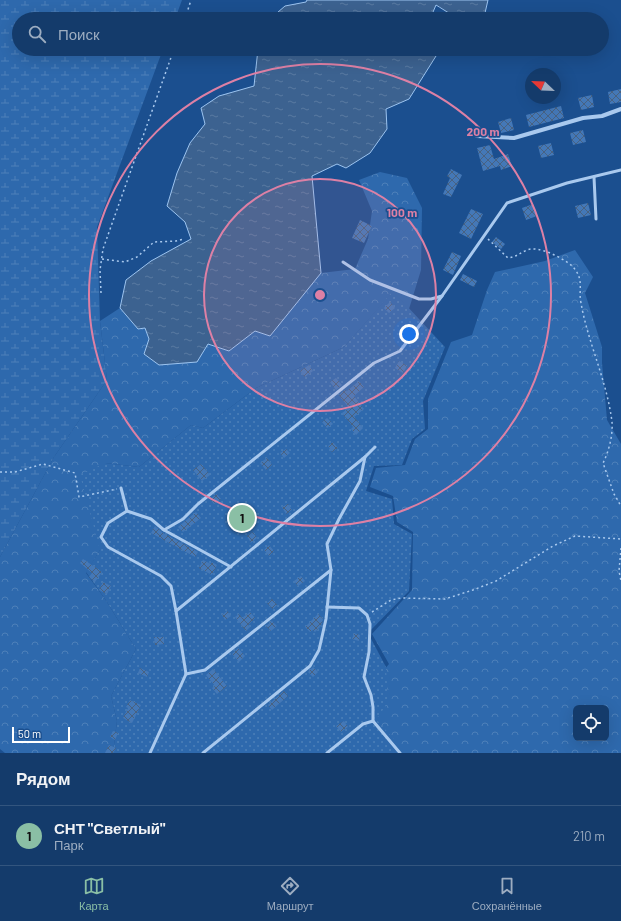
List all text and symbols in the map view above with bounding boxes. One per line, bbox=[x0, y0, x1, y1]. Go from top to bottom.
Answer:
search box bbox=[12, 12, 609, 56]
icon: search bbox=[26, 23, 48, 45]
text: Поиск bbox=[58, 25, 100, 43]
north arrow bbox=[525, 68, 561, 104]
text: 200 m bbox=[467, 124, 499, 138]
text: 100 m bbox=[387, 205, 417, 219]
centre of rings bbox=[313, 288, 327, 302]
your location bbox=[399, 324, 419, 344]
pin: 1 bbox=[229, 503, 255, 533]
map controls bbox=[573, 705, 609, 741]
button: locate bbox=[573, 705, 609, 741]
scale bar bbox=[12, 725, 70, 744]
text: 50 m bbox=[18, 727, 41, 740]
text: Рядом bbox=[16, 768, 71, 788]
text: СНТ "Светлый" bbox=[54, 819, 165, 837]
text: 1 bbox=[27, 828, 31, 844]
text: 210 m bbox=[573, 828, 605, 844]
text: Парк bbox=[54, 837, 84, 853]
tab: Карта bbox=[79, 875, 109, 912]
tab: Маршрут bbox=[267, 875, 314, 912]
tab: Сохранённые bbox=[472, 875, 542, 912]

